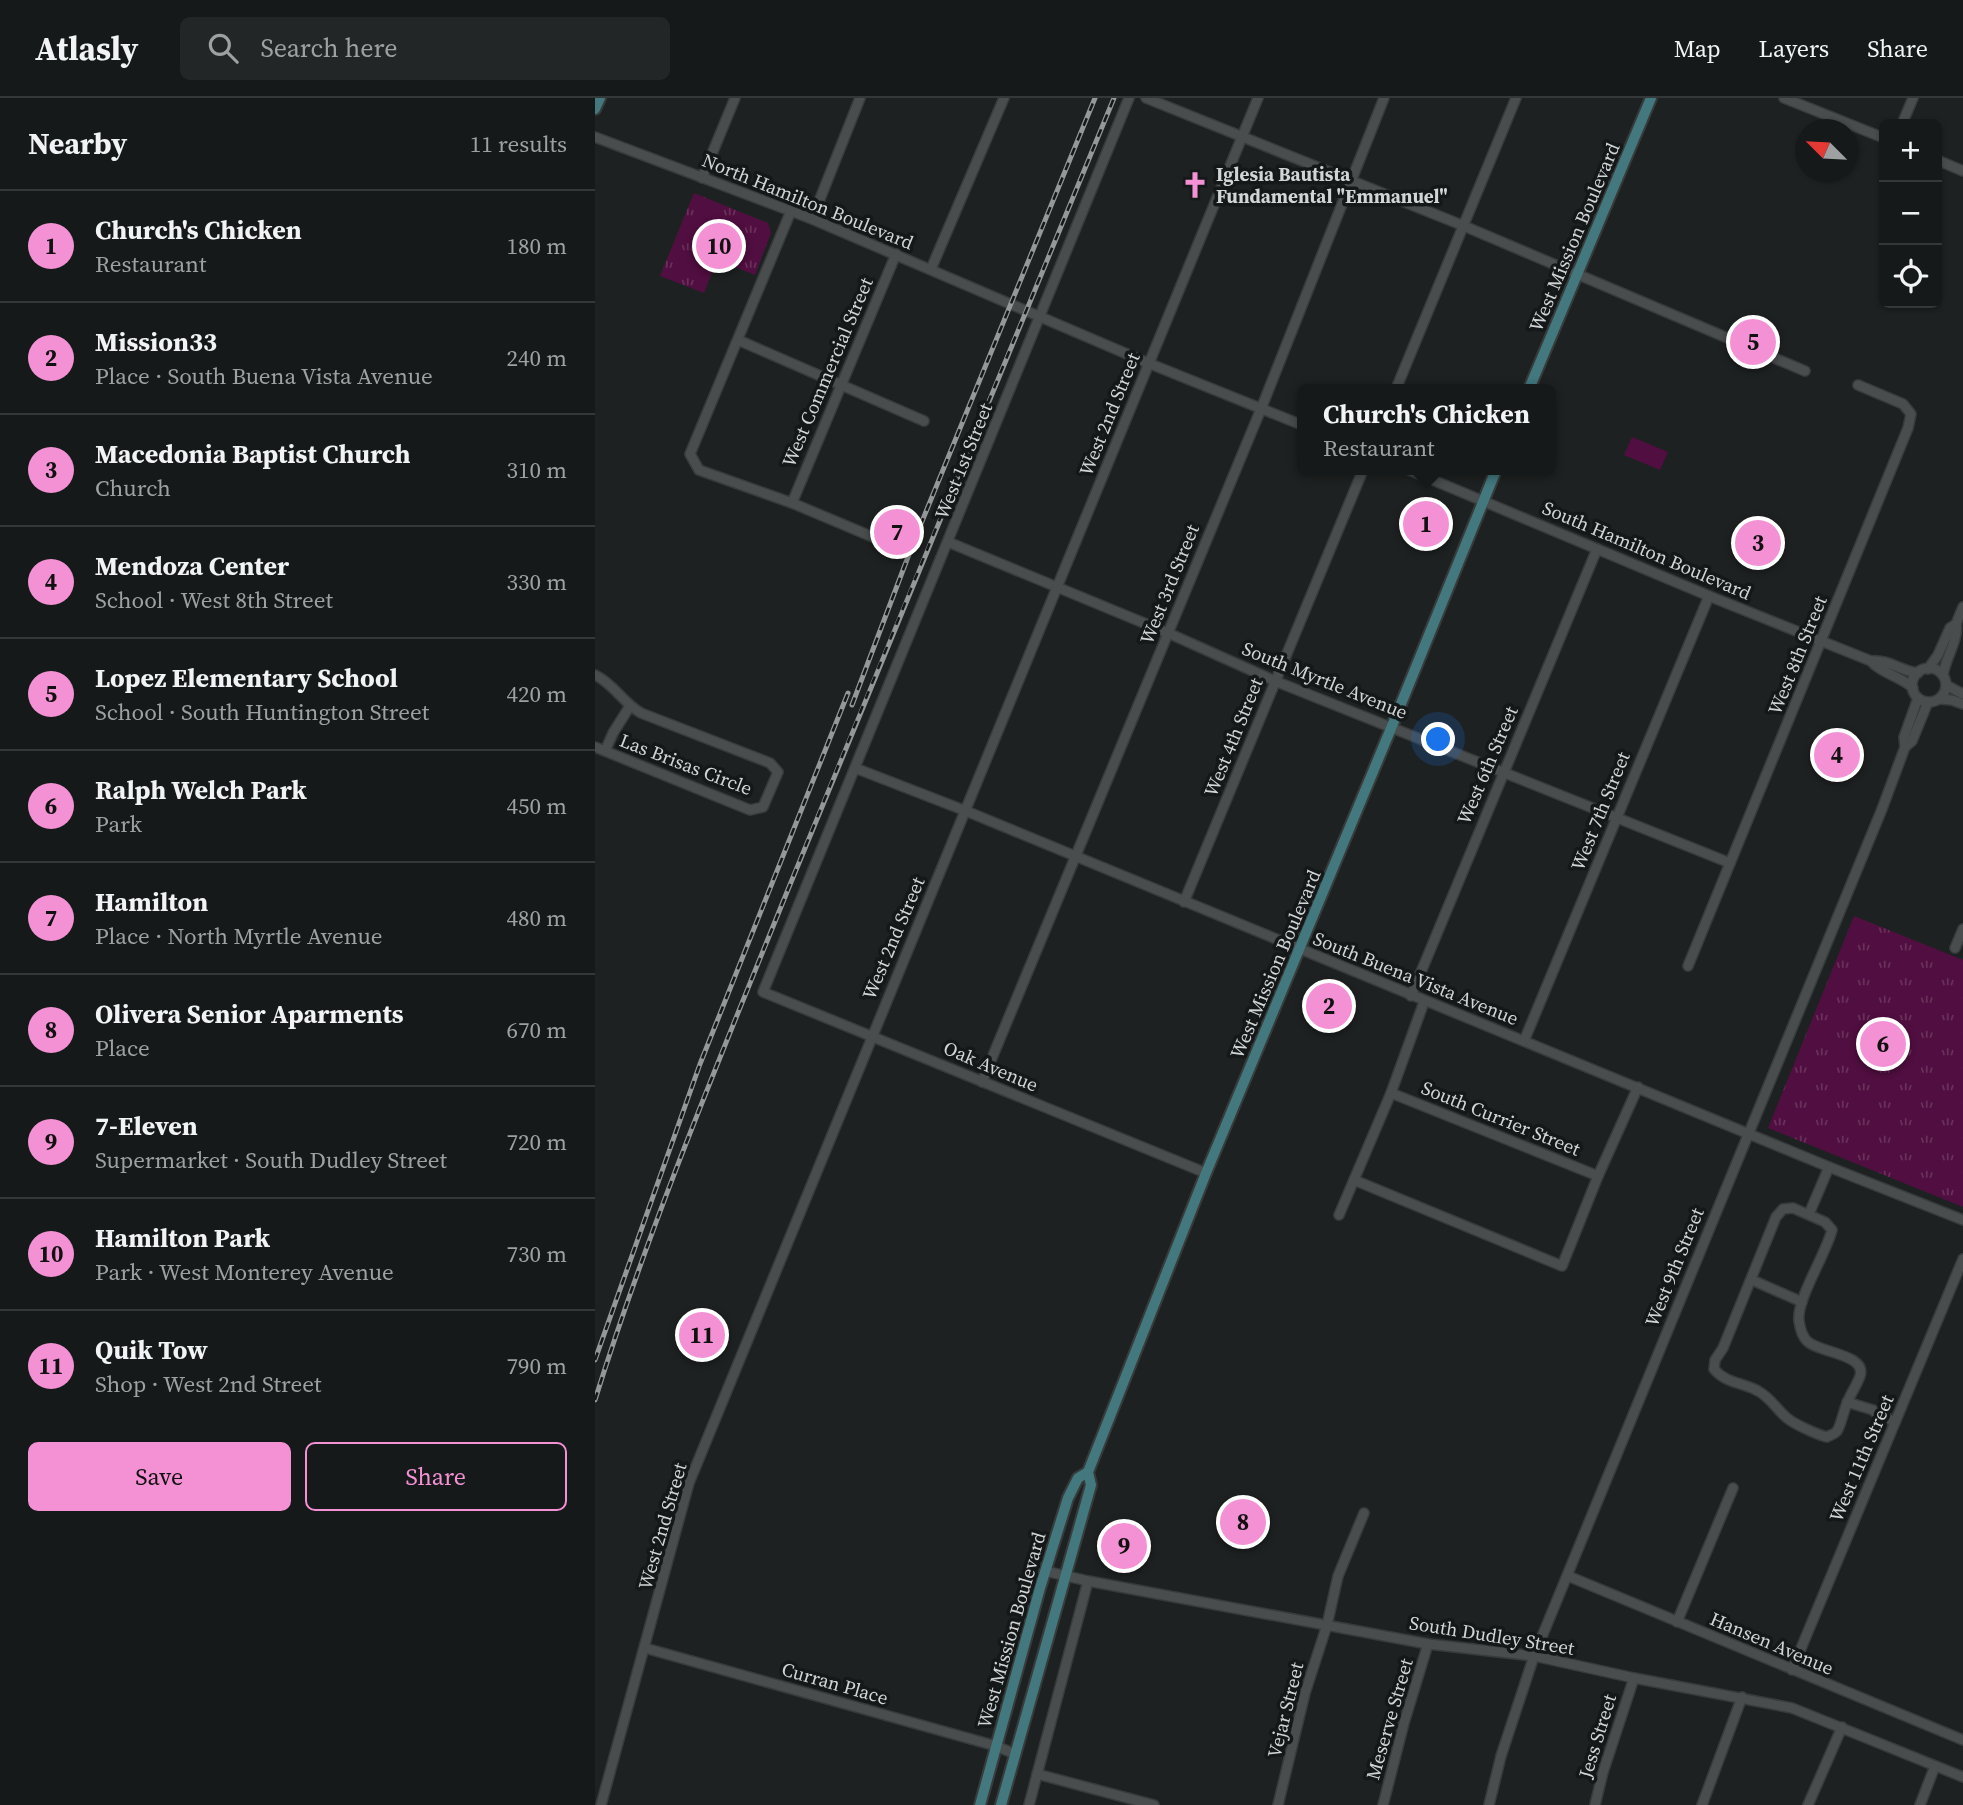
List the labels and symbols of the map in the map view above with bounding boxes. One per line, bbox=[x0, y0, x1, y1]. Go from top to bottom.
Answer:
north arrow bbox=[1795, 119, 1858, 182]
street label: West Mission Boulevard bbox=[1522, 138, 1626, 335]
street label: North Hamilton Boulevard bbox=[699, 147, 918, 255]
place label: Iglesia Bautista Fundamental "Emmanuel" bbox=[1216, 161, 1448, 209]
church icon: Iglesia Bautista Fundamental "Emmanuel" bbox=[1180, 170, 1210, 200]
pin: 10 bbox=[696, 220, 742, 272]
street label: West Commercial Street bbox=[775, 273, 879, 471]
pin: 5 bbox=[1730, 316, 1776, 368]
street label: West 2nd Street bbox=[1072, 348, 1146, 480]
street label: West 1st Street bbox=[928, 398, 998, 523]
street label: South Hamilton Boulevard bbox=[1539, 494, 1755, 606]
pin: 1 bbox=[1403, 498, 1449, 550]
pin: 7 bbox=[874, 506, 920, 558]
pin: 3 bbox=[1735, 517, 1781, 569]
street label: West 3rd Street bbox=[1133, 519, 1205, 648]
street label: West 8th Street bbox=[1761, 591, 1833, 718]
street label: South Myrtle Avenue bbox=[1238, 635, 1412, 725]
street label: West 4th Street bbox=[1197, 673, 1269, 800]
street label: West 6th Street bbox=[1450, 701, 1524, 828]
your location bbox=[1421, 722, 1455, 756]
street label: Las Brisas Circle bbox=[616, 727, 756, 801]
pin: 4 bbox=[1814, 729, 1860, 781]
street label: West 7th Street bbox=[1564, 747, 1636, 874]
street label: West Mission Boulevard bbox=[1223, 865, 1327, 1062]
street label: West 2nd Street bbox=[855, 872, 931, 1003]
street label: South Buena Vista Avenue bbox=[1310, 925, 1522, 1031]
pin: 2 bbox=[1306, 980, 1352, 1032]
pin: 6 bbox=[1860, 1018, 1906, 1070]
street label: Oak Avenue bbox=[940, 1034, 1042, 1098]
street label: South Currier Street bbox=[1418, 1074, 1585, 1162]
street label: West 9th Street bbox=[1638, 1203, 1710, 1330]
pin: 11 bbox=[679, 1309, 725, 1361]
street label: West 11th Street bbox=[1823, 1390, 1900, 1525]
street label: West 2nd Street bbox=[631, 1459, 693, 1592]
pin: 8 bbox=[1220, 1496, 1266, 1548]
pin: 9 bbox=[1101, 1520, 1147, 1572]
street label: West Mission Boulevard bbox=[971, 1529, 1051, 1731]
street label: Hansen Avenue bbox=[1706, 1605, 1838, 1681]
street label: South Dudley Street bbox=[1408, 1609, 1577, 1661]
street label: Curran Place bbox=[779, 1655, 891, 1711]
street label: Meserve Street bbox=[1359, 1655, 1419, 1783]
street label: Vejar Street bbox=[1261, 1659, 1310, 1760]
street label: Jess Street bbox=[1572, 1690, 1622, 1782]

